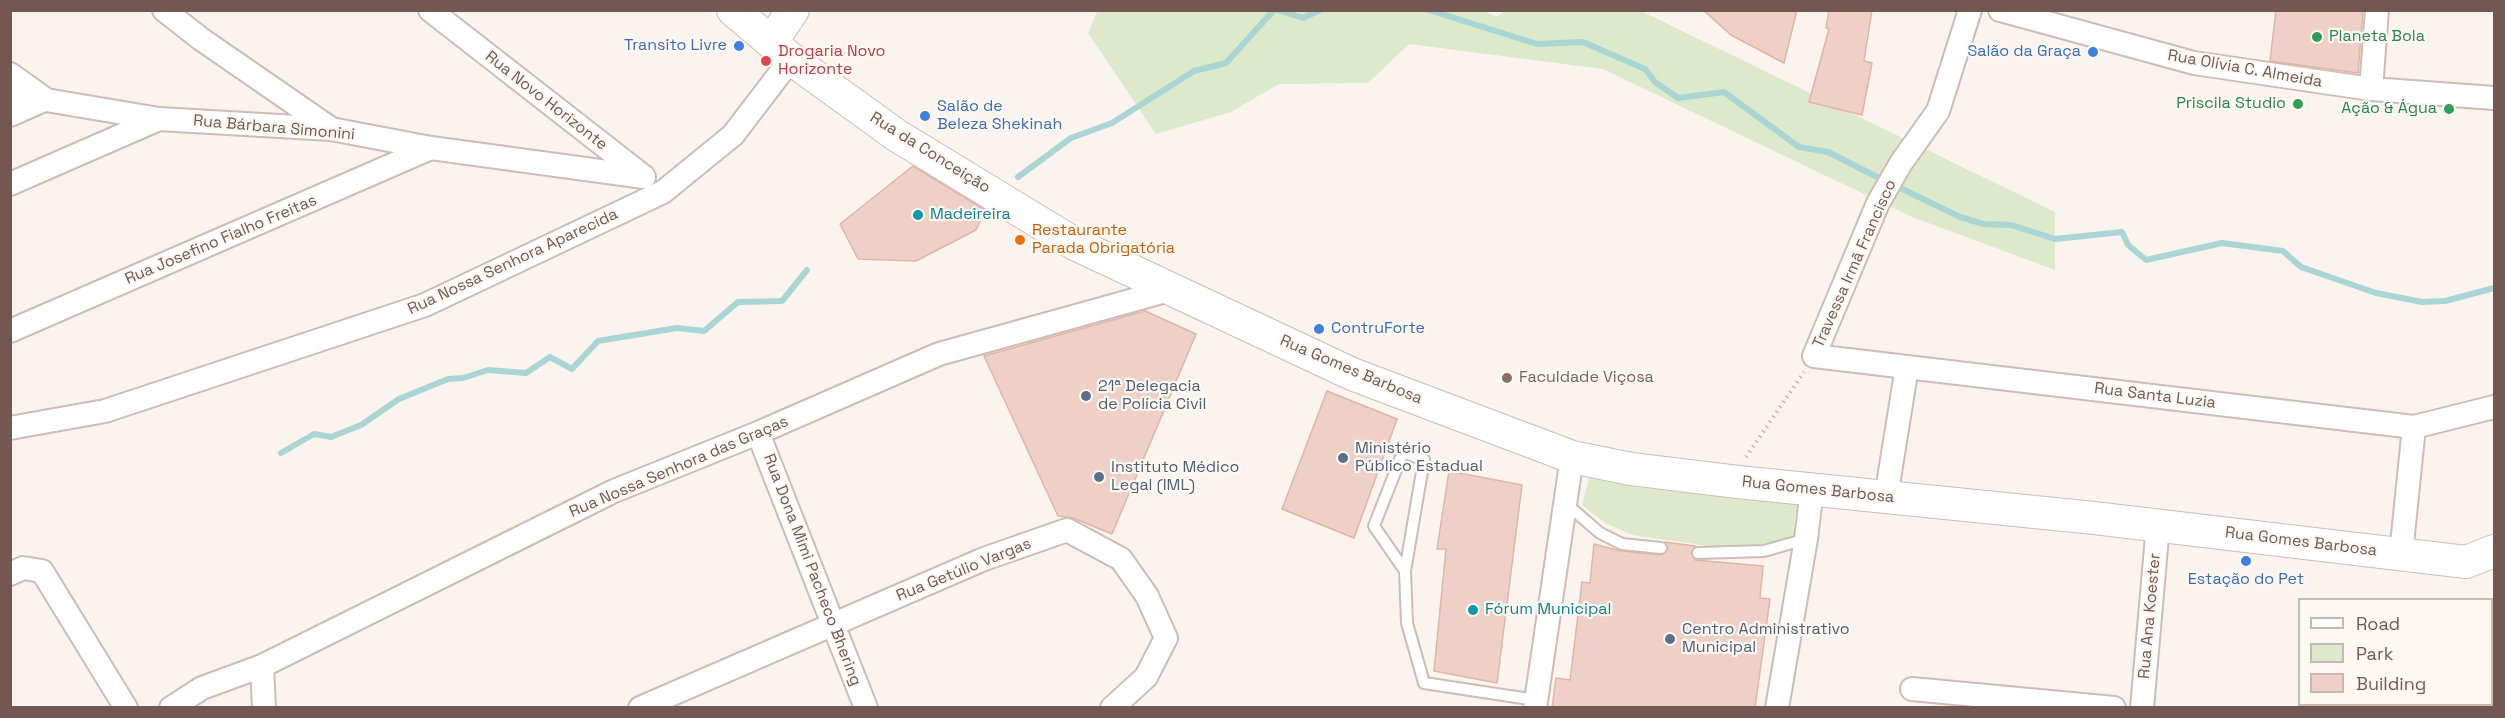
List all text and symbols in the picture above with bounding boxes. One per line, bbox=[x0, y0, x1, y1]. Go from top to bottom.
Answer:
place label: Planeta Bola bbox=[2329, 27, 2425, 47]
marker: Planeta Bola bbox=[2310, 30, 2324, 44]
place label: Transito Livre bbox=[624, 36, 727, 56]
marker: Transito Livre bbox=[732, 39, 746, 53]
place label: Drogaria Novo Horizonte bbox=[778, 42, 885, 80]
place label: Salão da Graça bbox=[1967, 42, 2081, 62]
marker: Salão da Graça bbox=[2086, 45, 2100, 59]
street label: Rua Olívia C. Almeida bbox=[2166, 46, 2324, 92]
street label: Rua Novo Horizonte bbox=[481, 47, 611, 155]
marker: Drogaria Novo Horizonte bbox=[759, 54, 773, 68]
place label: Priscila Studio bbox=[2176, 94, 2286, 114]
place label: Salão de Beleza Shekinah bbox=[937, 97, 1062, 135]
marker: Priscila Studio bbox=[2291, 97, 2305, 111]
place label: Ação & Água bbox=[2341, 99, 2437, 119]
marker: Ação & Água bbox=[2442, 102, 2456, 116]
street label: Rua da Conceição bbox=[866, 108, 994, 198]
marker: Salão de Beleza Shekinah bbox=[918, 109, 932, 123]
street label: Rua Bárbara Simonini bbox=[192, 111, 356, 145]
street label: Travessa Irmã Francisco bbox=[1809, 177, 1901, 351]
street label: Rua Josefino Fialho Freitas bbox=[122, 191, 320, 289]
street label: Rua Nossa Senhora Aparecida bbox=[405, 205, 621, 319]
place label: Madeireira bbox=[930, 205, 1011, 225]
marker: Madeireira bbox=[911, 208, 925, 222]
place label: Restaurante Parada Obrigatória bbox=[1032, 221, 1175, 259]
marker: Restaurante Parada Obrigatória bbox=[1013, 233, 1027, 247]
place label: ContruForte bbox=[1331, 319, 1425, 339]
marker: ContruForte bbox=[1312, 322, 1326, 336]
street label: Rua Gomes Barbosa bbox=[1277, 331, 1425, 409]
place label: Faculdade Viçosa bbox=[1519, 368, 1654, 388]
marker: Faculdade Viçosa bbox=[1500, 371, 1514, 385]
place label: 21ª Delegacia de Polícia Civil bbox=[1098, 377, 1206, 415]
street label: Rua Santa Luzia bbox=[2093, 379, 2217, 413]
marker: 21ª Delegacia de Polícia Civil bbox=[1079, 389, 1093, 403]
street label: Rua Nossa Senhora das Graças bbox=[567, 412, 791, 522]
place label: Ministério Público Estadual bbox=[1355, 439, 1483, 477]
street label: Rua Dona Mimi Pacheco Bhering bbox=[759, 451, 865, 689]
marker: Ministério Público Estadual bbox=[1336, 451, 1350, 465]
place label: Instituto Médico Legal (IML) bbox=[1111, 458, 1239, 496]
marker: Instituto Médico Legal (IML) bbox=[1092, 470, 1106, 484]
street label: Rua Gomes Barbosa bbox=[1741, 472, 1895, 508]
street label: Rua Gomes Barbosa bbox=[2224, 523, 2378, 561]
street label: Rua Getúlio Vargas bbox=[894, 534, 1034, 606]
street label: Rua Ana Koester bbox=[2135, 552, 2165, 680]
marker: Estação do Pet bbox=[2239, 554, 2253, 568]
place label: Estação do Pet bbox=[2188, 570, 2304, 590]
legend bbox=[2298, 598, 2493, 706]
place label: Fórum Municipal bbox=[1485, 600, 1611, 620]
marker: Fórum Municipal bbox=[1466, 603, 1480, 617]
text: Road bbox=[2356, 612, 2400, 635]
place label: Centro Administrativo Municipal bbox=[1682, 620, 1850, 658]
marker: Centro Administrativo Municipal bbox=[1663, 632, 1677, 646]
text: Park bbox=[2356, 642, 2393, 665]
text: Building bbox=[2356, 672, 2426, 695]

